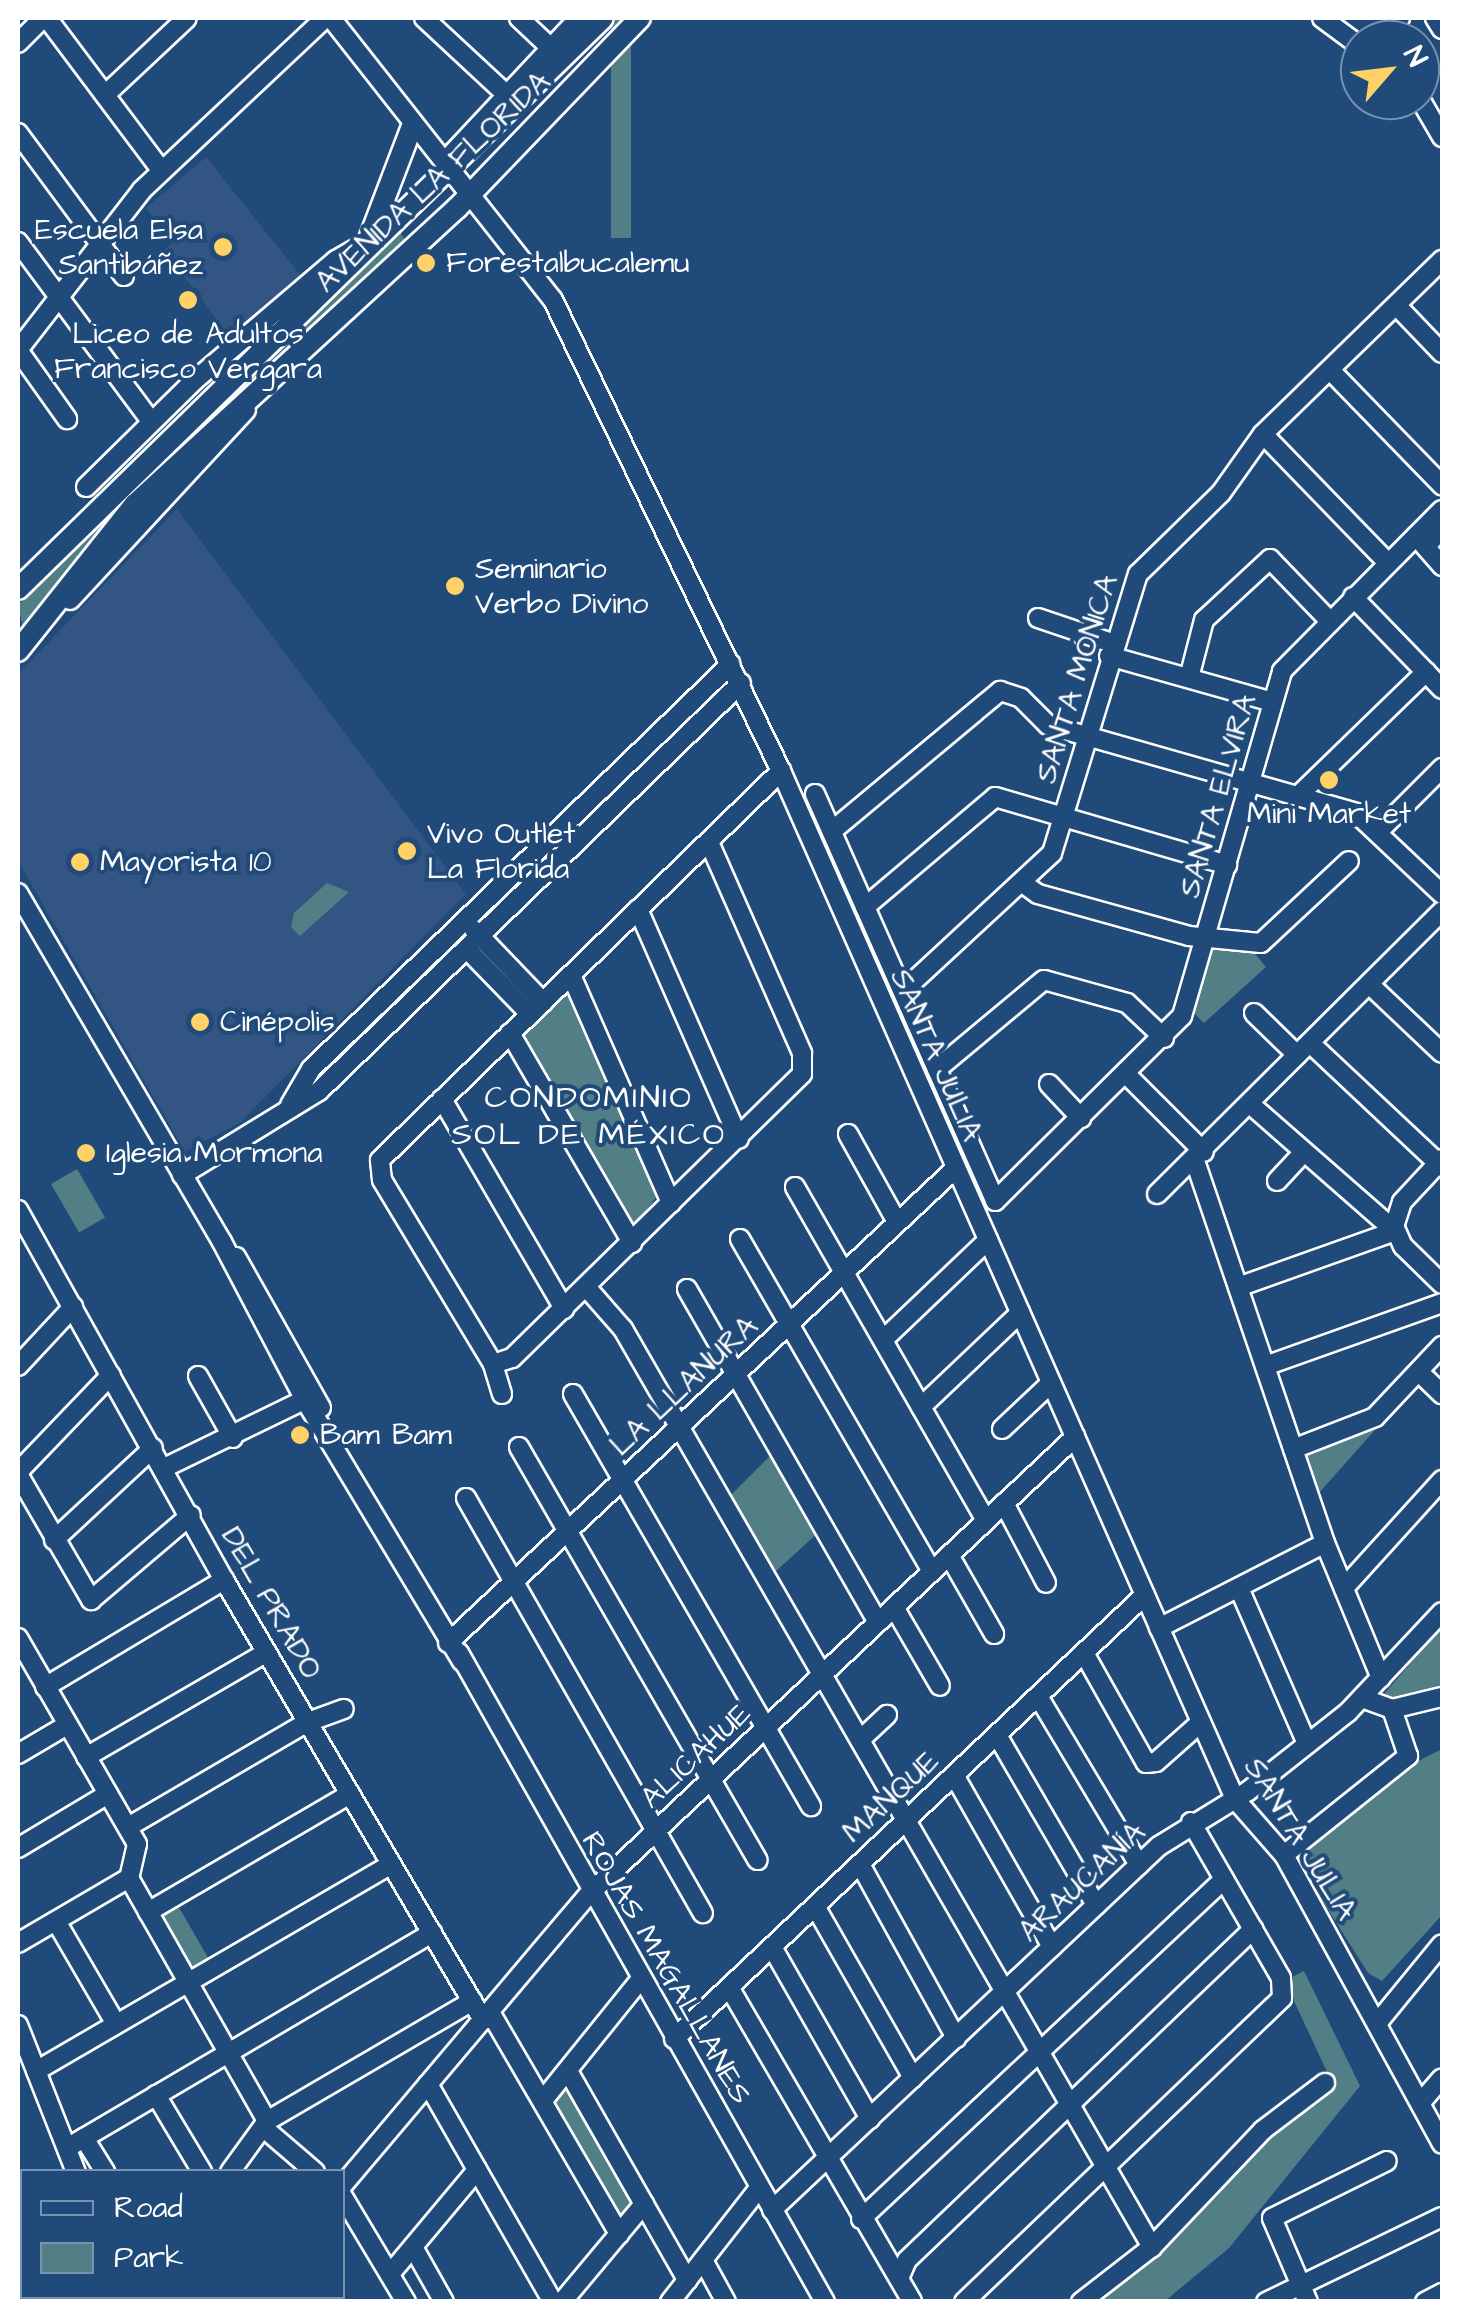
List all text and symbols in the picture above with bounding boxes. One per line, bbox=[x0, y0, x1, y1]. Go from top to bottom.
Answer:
north arrow bbox=[1340, 20, 1440, 120]
text: N bbox=[1394, 40, 1437, 74]
street label: AVENIDA LA FLORIDA bbox=[308, 64, 558, 300]
place label: Escuela Elsa Santibáñez bbox=[35, 212, 203, 282]
marker: Escuela Elsa Santibáñez bbox=[212, 236, 234, 258]
place label: Forestalbucalemu bbox=[446, 245, 689, 281]
marker: Forestalbucalemu bbox=[415, 252, 437, 274]
marker: Liceo de Adultos Francisco Vergara bbox=[177, 289, 199, 311]
place label: Liceo de Adultos Francisco Vergara bbox=[54, 316, 322, 386]
place label: Seminario Verbo Divino bbox=[475, 551, 648, 622]
street label: SANTA MÓNICA bbox=[1028, 570, 1126, 788]
marker: Seminario Verbo Divino bbox=[444, 575, 466, 597]
street label: SANTA ELVIRA bbox=[1172, 690, 1264, 902]
marker: Mini Market bbox=[1318, 769, 1340, 791]
place label: Mini Market bbox=[1247, 796, 1411, 832]
place label: Vivo Outlet La Florida bbox=[427, 816, 575, 886]
marker: Vivo Outlet La Florida bbox=[396, 840, 418, 862]
place label: Mayorista 10 bbox=[100, 844, 272, 880]
marker: Mayorista 10 bbox=[69, 851, 91, 873]
street label: SANTA JULIA bbox=[882, 963, 990, 1147]
place label: Cinépolis bbox=[220, 1004, 335, 1040]
marker: Cinépolis bbox=[189, 1011, 211, 1033]
district label: CONDOMINIO SOL DE MÉXICO bbox=[451, 1080, 727, 1155]
place label: Iglesia Mormona bbox=[106, 1135, 323, 1171]
marker: Iglesia Mormona bbox=[75, 1142, 97, 1164]
street label: LA LLANURA bbox=[603, 1308, 765, 1464]
place label: Bam Bam bbox=[320, 1417, 452, 1453]
marker: Bam Bam bbox=[289, 1424, 311, 1446]
street label: DEL PRADO bbox=[213, 1521, 329, 1685]
street label: ALICAHUE bbox=[633, 1696, 759, 1816]
street label: MANQUE bbox=[835, 1743, 947, 1851]
street label: SANTA JULIA bbox=[1236, 1751, 1364, 1927]
street label: ARAUCANÍA bbox=[1011, 1814, 1153, 1950]
street label: ROJAS MAGALLANES bbox=[573, 1825, 759, 2111]
legend bbox=[20, 2169, 345, 2299]
text: Road bbox=[114, 2187, 183, 2229]
text: Park bbox=[114, 2237, 183, 2279]

